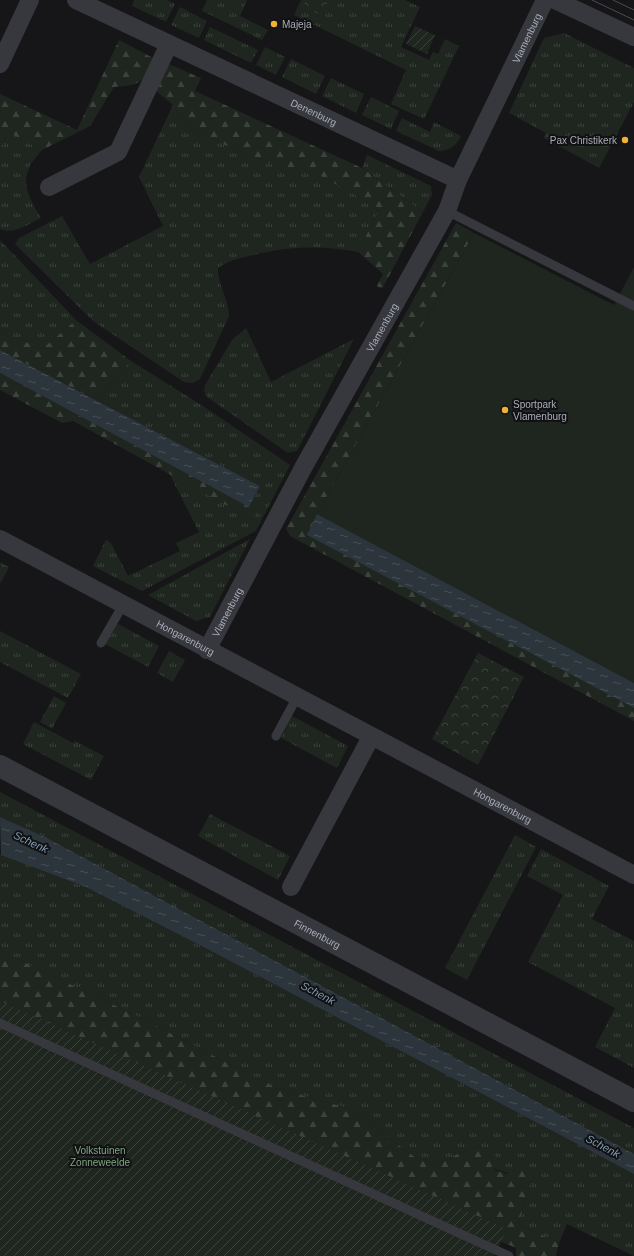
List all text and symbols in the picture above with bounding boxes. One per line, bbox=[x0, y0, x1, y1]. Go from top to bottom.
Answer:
street label: Vlamenburg bbox=[510, 11, 543, 65]
marker: Majeja bbox=[269, 19, 279, 29]
place label: Majeja bbox=[282, 19, 312, 30]
street label: Denenburg bbox=[289, 97, 339, 128]
place label: Pax Christikerk bbox=[550, 135, 618, 146]
marker: Pax Christikerk bbox=[620, 135, 630, 145]
street label: Vlamenburg bbox=[364, 301, 400, 354]
place label: Sportpark Vlamenburg bbox=[513, 399, 567, 422]
marker: Sportpark Vlamenburg bbox=[500, 405, 510, 415]
street label: Vlamenburg bbox=[210, 586, 245, 638]
street label: Hongarenburg bbox=[155, 617, 216, 657]
street label: Hongarenburg bbox=[472, 786, 534, 825]
water label: Schenk bbox=[12, 829, 51, 855]
street label: Finnenburg bbox=[292, 917, 342, 950]
water label: Schenk bbox=[299, 979, 337, 1007]
water label: Schenk bbox=[584, 1132, 622, 1160]
park label: Volkstuinen Zonneweelde bbox=[70, 1145, 130, 1168]

